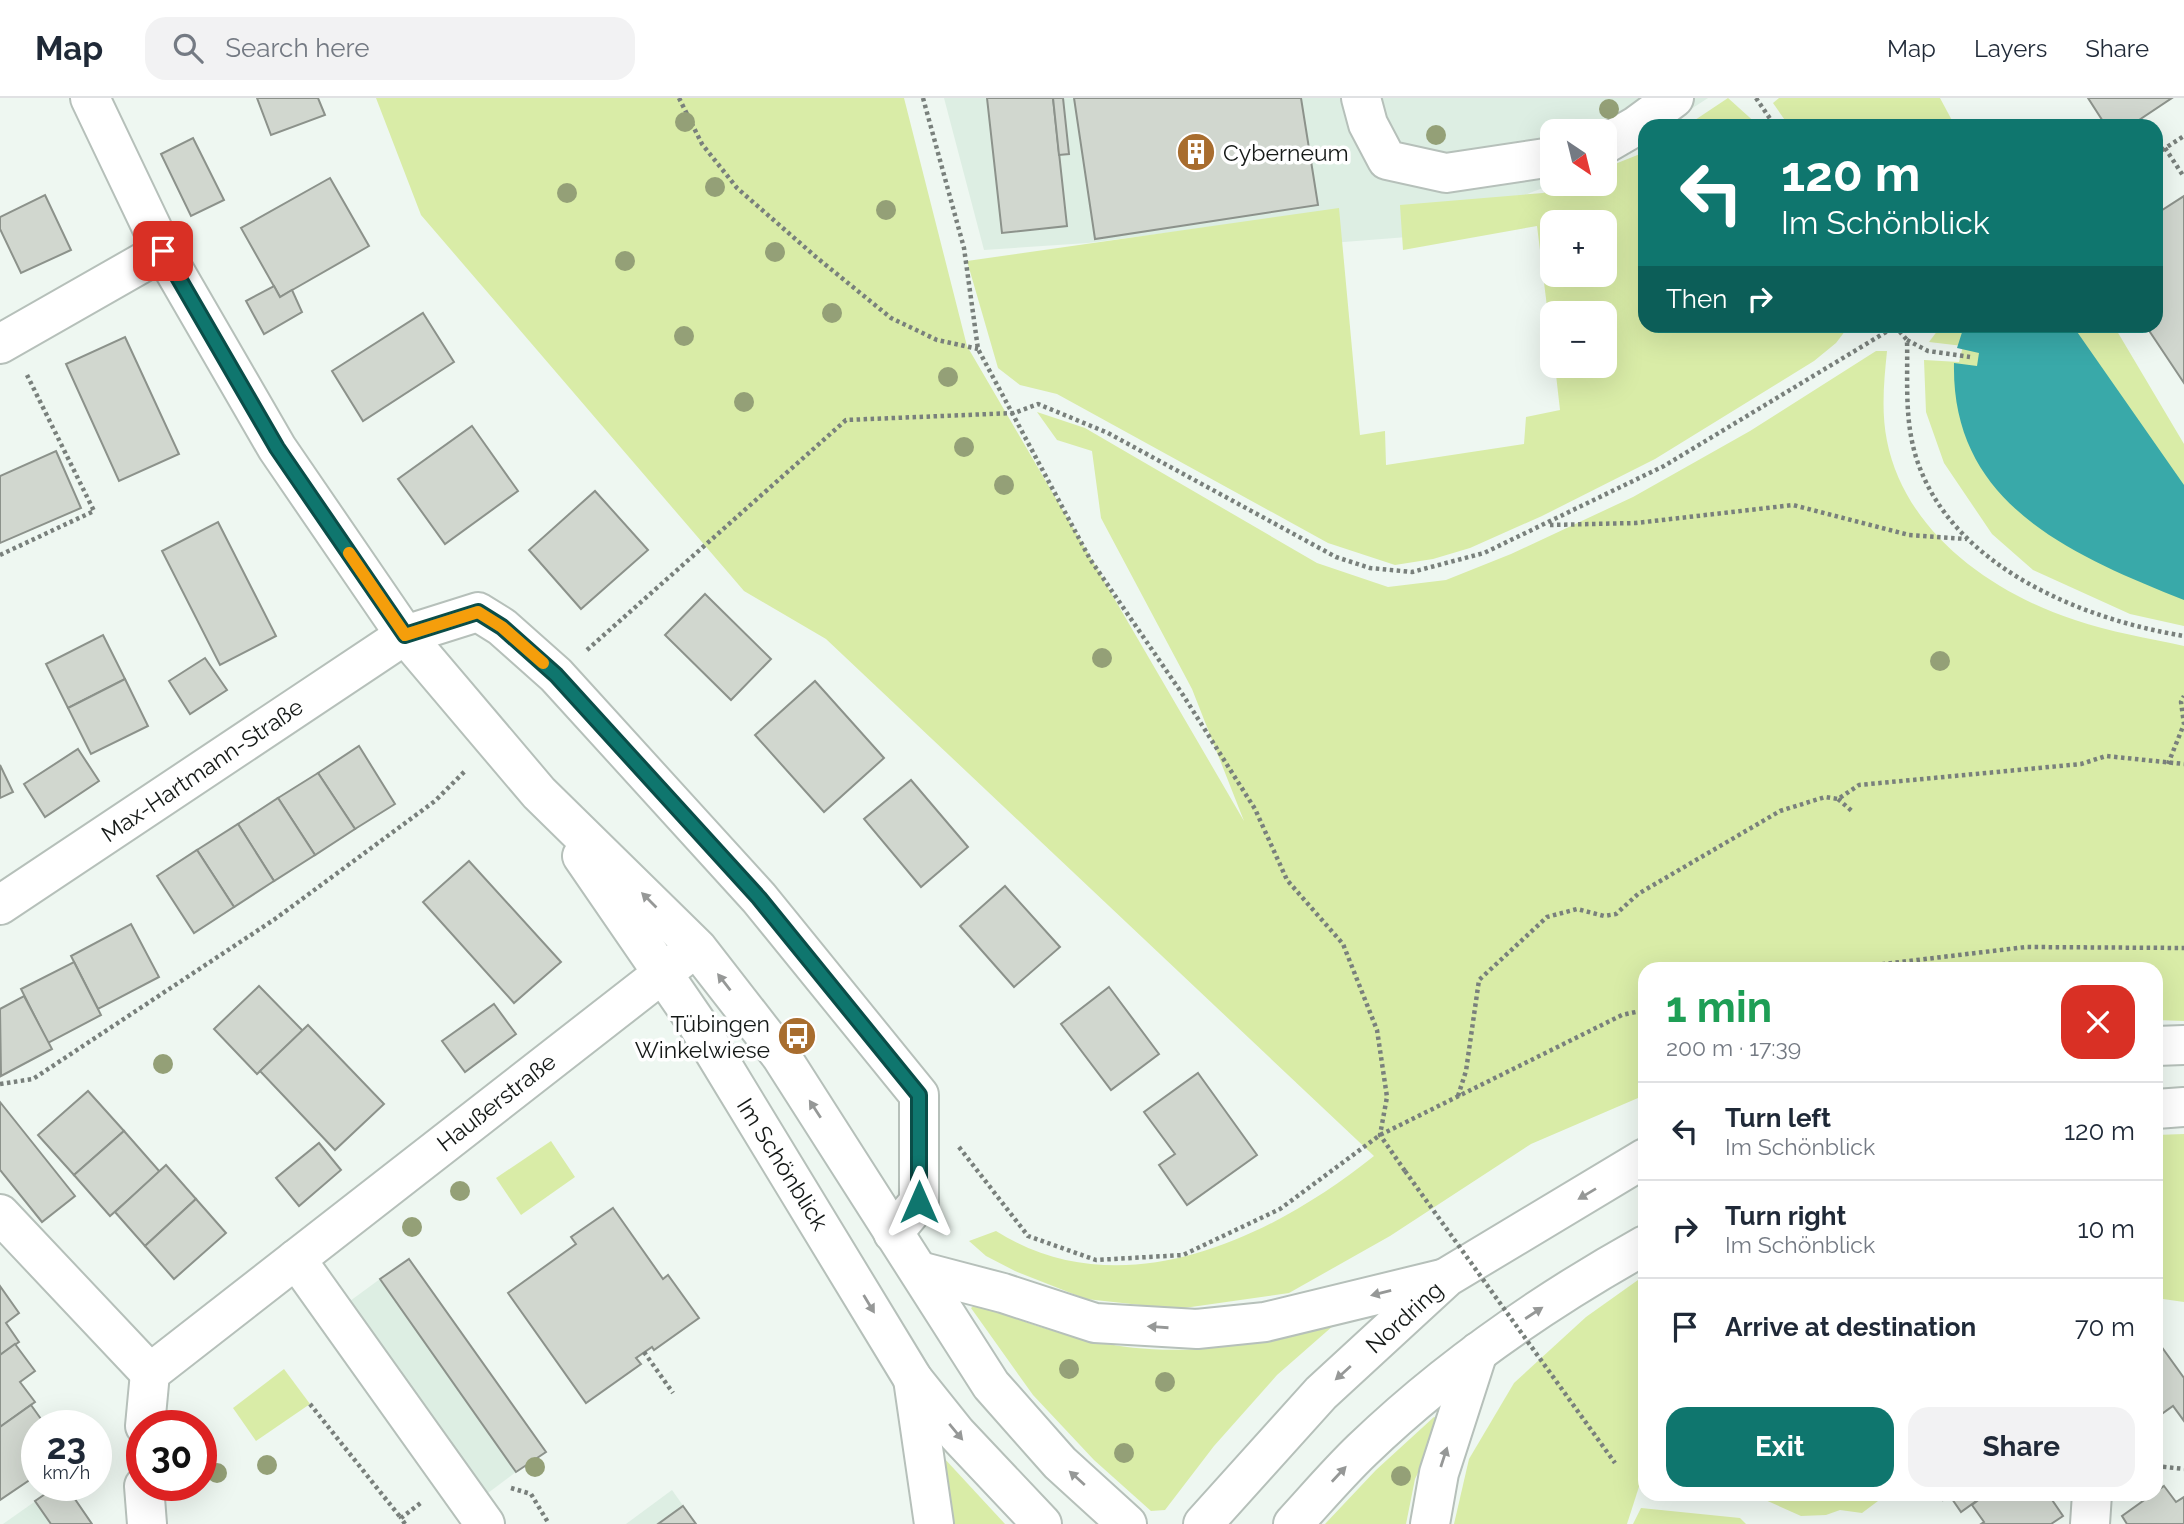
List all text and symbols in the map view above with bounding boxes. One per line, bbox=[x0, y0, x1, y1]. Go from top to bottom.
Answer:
search box bbox=[145, 17, 635, 80]
text: Map bbox=[35, 29, 103, 68]
icon: search bbox=[169, 29, 207, 67]
text: Search here bbox=[225, 33, 370, 63]
text: Map bbox=[1887, 34, 1936, 63]
text: Layers bbox=[1974, 34, 2047, 63]
text: Share bbox=[2085, 34, 2149, 63]
north arrow bbox=[1540, 119, 1617, 196]
map controls bbox=[1540, 119, 1617, 378]
building icon: Cyberneum bbox=[1175, 131, 1217, 173]
place label: Cyberneum bbox=[1223, 139, 1349, 166]
text: 120 m bbox=[1781, 145, 1920, 202]
icon: left bbox=[1666, 147, 1757, 238]
text: Im Schönblick bbox=[1781, 204, 1990, 241]
button: + bbox=[1540, 210, 1617, 287]
pin bbox=[133, 221, 193, 281]
icon: arrive bbox=[144, 232, 182, 270]
icon: right bbox=[1741, 280, 1779, 318]
text: Then bbox=[1666, 284, 1727, 314]
button: − bbox=[1540, 301, 1617, 378]
street label: Max-Hartmann-Straße bbox=[96, 693, 308, 847]
one-way arrow bbox=[640, 891, 657, 908]
one-way arrow bbox=[717, 974, 732, 991]
text: 1 min bbox=[1666, 983, 1772, 1032]
button: close bbox=[2061, 985, 2135, 1059]
place label: Tübingen Winkelwiese bbox=[635, 1010, 770, 1063]
bus stop icon: Tübingen Winkelwiese bbox=[776, 1015, 818, 1057]
text: 200 m · 17:39 bbox=[1666, 1034, 1801, 1061]
street label: Haußerstraße bbox=[431, 1047, 561, 1157]
street label: Im Schönblick bbox=[732, 1093, 834, 1235]
one-way arrow bbox=[808, 1099, 821, 1119]
text: Turn left bbox=[1725, 1103, 1831, 1133]
icon: left bbox=[1666, 1112, 1704, 1150]
text: 120 m bbox=[2064, 1116, 2135, 1146]
text: Im Schönblick bbox=[1725, 1133, 1875, 1160]
position arrow bbox=[882, 1165, 956, 1239]
one-way arrow bbox=[1577, 1187, 1596, 1200]
text: Turn right bbox=[1725, 1201, 1846, 1231]
icon: right bbox=[1666, 1210, 1704, 1248]
text: 10 m bbox=[2077, 1214, 2135, 1244]
text: Im Schönblick bbox=[1725, 1231, 1875, 1258]
street label: Nordring bbox=[1360, 1276, 1448, 1358]
one-way arrow bbox=[1370, 1288, 1392, 1299]
one-way arrow bbox=[863, 1295, 875, 1314]
one-way arrow bbox=[1524, 1307, 1543, 1320]
icon: arrive bbox=[1666, 1308, 1704, 1346]
text: Arrive at destination bbox=[1725, 1312, 1976, 1342]
text: 70 m bbox=[2075, 1312, 2135, 1342]
one-way arrow bbox=[1146, 1321, 1168, 1332]
one-way arrow bbox=[1335, 1364, 1352, 1380]
button: Exit bbox=[1666, 1407, 1894, 1487]
button: Share bbox=[1908, 1407, 2135, 1487]
speed limit sign: 30 bbox=[126, 1410, 217, 1501]
one-way arrow bbox=[948, 1424, 963, 1441]
text: 23 bbox=[47, 1426, 86, 1467]
one-way arrow bbox=[1439, 1447, 1450, 1468]
text: km/h bbox=[43, 1462, 90, 1483]
one-way arrow bbox=[1331, 1466, 1347, 1483]
one-way arrow bbox=[1068, 1470, 1086, 1486]

